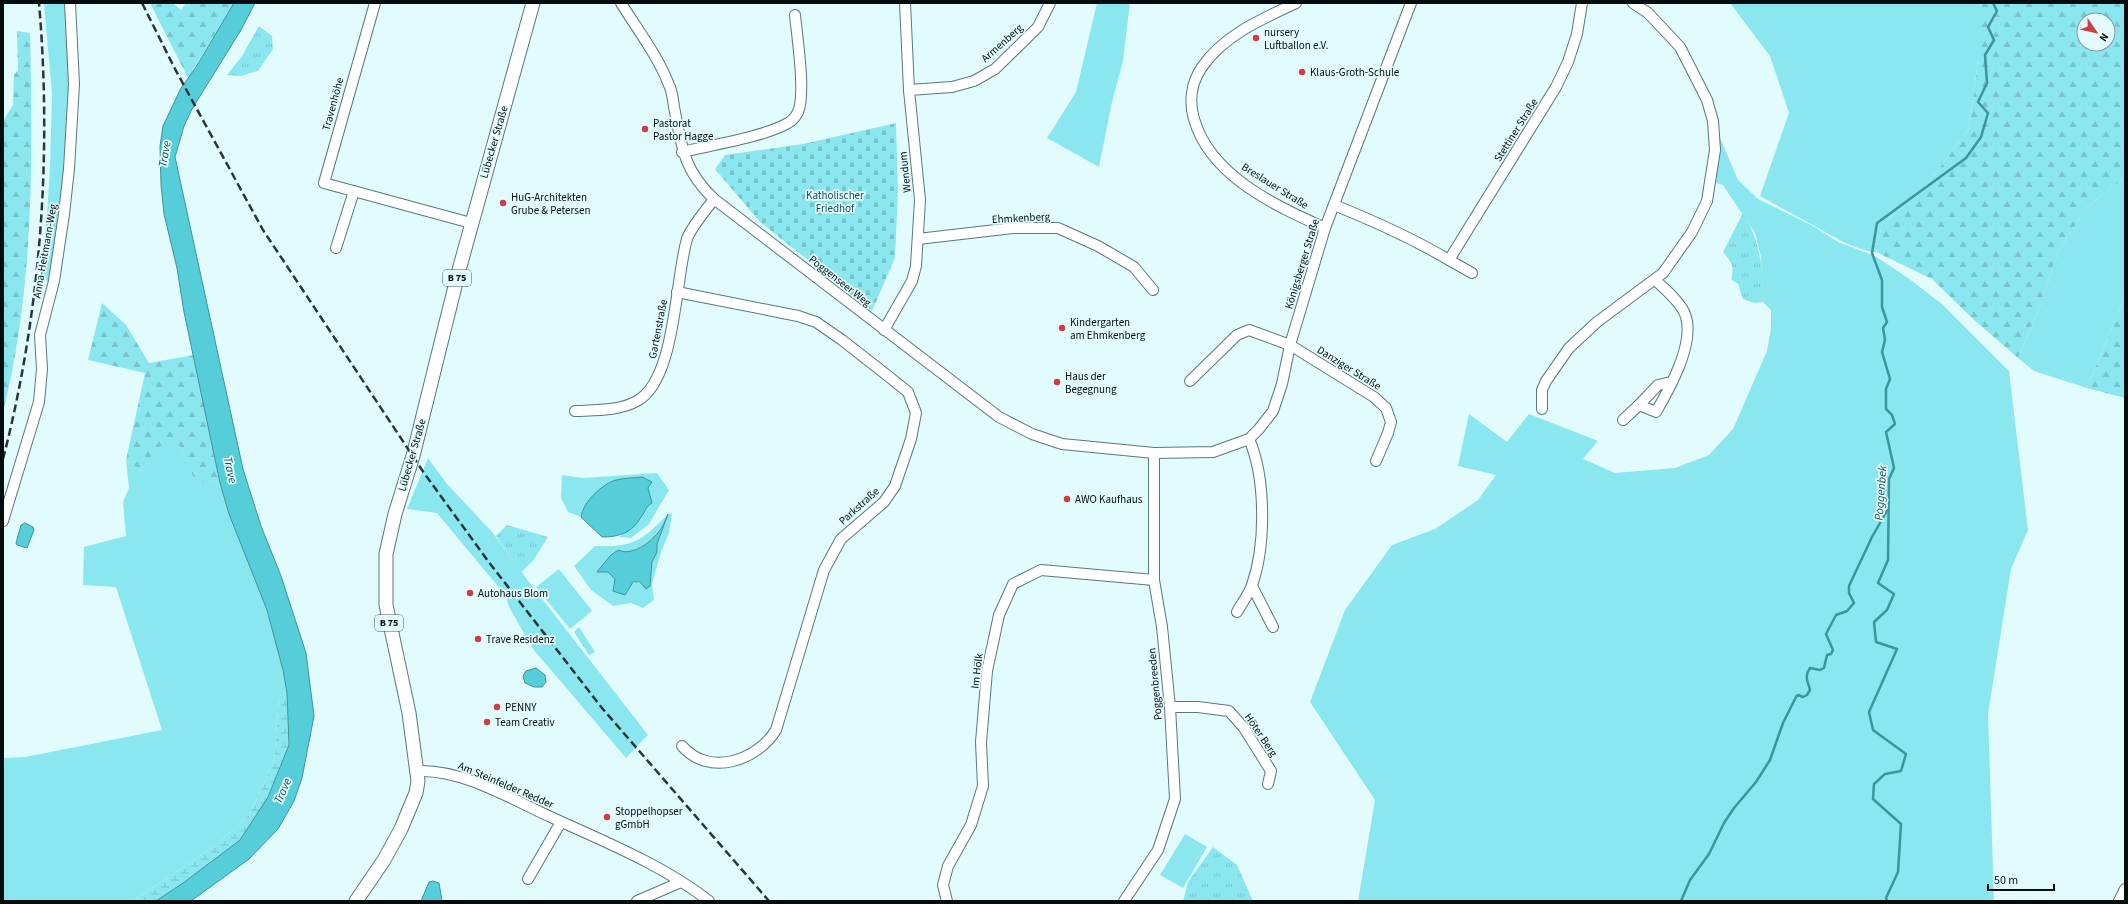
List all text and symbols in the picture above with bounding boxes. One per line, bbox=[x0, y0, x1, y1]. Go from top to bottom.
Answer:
north arrow bbox=[2076, 12, 2116, 52]
street label: Armenberg bbox=[978, 20, 1026, 66]
place label: nursery Luftballon e.V. bbox=[1264, 25, 1328, 53]
text: N bbox=[2096, 30, 2112, 45]
marker: nursery Luftballon e.V. bbox=[1251, 33, 1261, 43]
place label: Klaus-Groth-Schule bbox=[1310, 65, 1400, 80]
marker: Klaus-Groth-Schule bbox=[1297, 67, 1307, 77]
street label: Travenhöhe bbox=[319, 75, 347, 132]
street label: Stettiner Straße bbox=[1491, 95, 1542, 165]
street label: Lübecker Straße bbox=[476, 103, 512, 180]
place label: Pastorat Pastor Hagge bbox=[653, 116, 714, 144]
marker: Pastorat Pastor Hagge bbox=[640, 124, 650, 134]
water label: Trave bbox=[154, 139, 176, 169]
street label: Wendum bbox=[895, 151, 915, 193]
street label: Breslauer Straße bbox=[1239, 159, 1312, 213]
park label: Katholischer Friedhof bbox=[806, 188, 864, 216]
place label: HuG-Architekten Grube & Petersen bbox=[511, 190, 590, 218]
marker: HuG-Architekten Grube & Petersen bbox=[498, 198, 508, 208]
street label: Anna-Heitmann-Weg bbox=[29, 202, 61, 299]
street label: Ehmkenberg bbox=[991, 209, 1051, 227]
street label: Königsberger Straße bbox=[1281, 217, 1323, 311]
street label: Poggenseer Weg bbox=[806, 252, 875, 310]
road number: B 75 bbox=[443, 270, 471, 286]
street label: Gartenstraße bbox=[645, 298, 671, 360]
place label: Kindergarten am Ehmkenberg bbox=[1070, 315, 1146, 343]
marker: Kindergarten am Ehmkenberg bbox=[1057, 323, 1067, 333]
street label: Danziger Straße bbox=[1314, 342, 1384, 394]
place label: Haus der Begegnung bbox=[1065, 369, 1117, 397]
marker: Haus der Begegnung bbox=[1052, 377, 1062, 387]
street label: Lübecker Straße bbox=[394, 416, 430, 493]
water label: Trave bbox=[219, 455, 241, 485]
water label: Poggenbek bbox=[1871, 465, 1891, 521]
street label: Parkstraße bbox=[836, 483, 883, 528]
place label: AWO Kaufhaus bbox=[1075, 492, 1143, 507]
marker: AWO Kaufhaus bbox=[1062, 494, 1072, 504]
place label: Autohaus Blom bbox=[478, 586, 548, 601]
marker: Autohaus Blom bbox=[465, 588, 475, 598]
road number: B 75 bbox=[375, 615, 403, 631]
place label: Trave Residenz bbox=[486, 632, 555, 647]
marker: Trave Residenz bbox=[473, 634, 483, 644]
street label: Poggenbreeden bbox=[1144, 647, 1166, 721]
street label: Im Hölk bbox=[967, 652, 987, 690]
place label: PENNY bbox=[505, 700, 537, 715]
marker: PENNY bbox=[492, 702, 502, 712]
street label: Höter Berg bbox=[1241, 710, 1281, 760]
place label: Team Creativ bbox=[495, 715, 555, 730]
marker: Team Creativ bbox=[482, 717, 492, 727]
street label: Am Steinfelder Redder bbox=[456, 758, 556, 812]
water label: Trave bbox=[270, 775, 296, 807]
place label: Stoppelhopser gGmbH bbox=[615, 804, 683, 832]
marker: Stoppelhopser gGmbH bbox=[602, 812, 612, 822]
scale bar bbox=[1988, 866, 2054, 892]
text: 50 m bbox=[1994, 872, 2018, 889]

